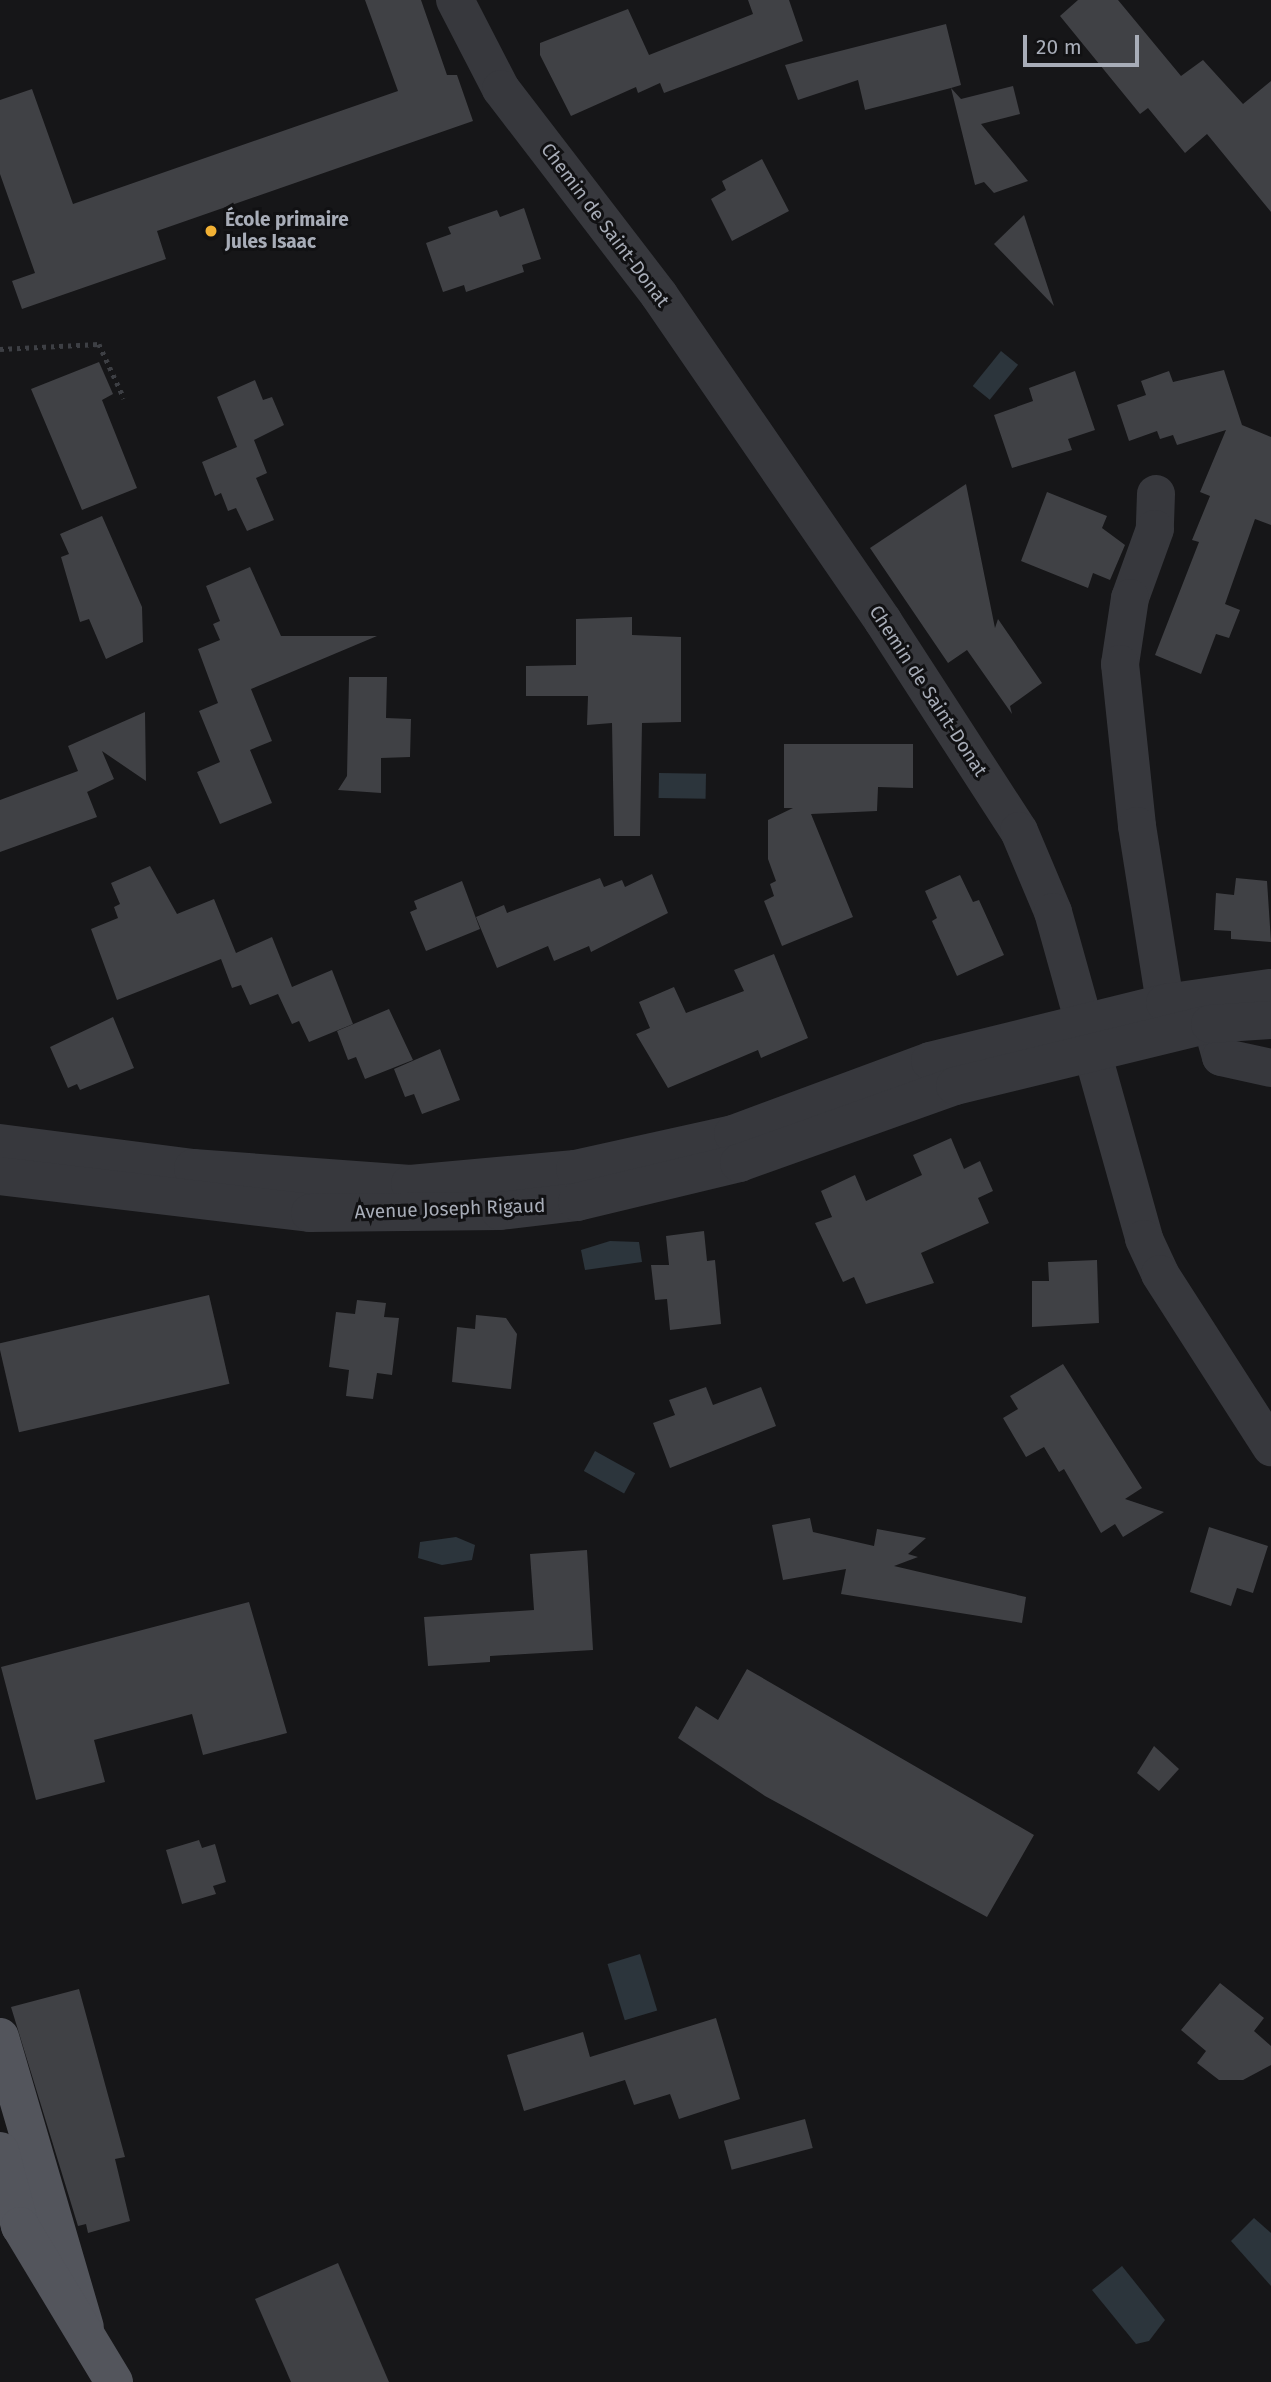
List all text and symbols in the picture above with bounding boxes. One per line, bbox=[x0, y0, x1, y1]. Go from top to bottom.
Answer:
scale bar bbox=[1026, 21, 1142, 65]
text: 20 m bbox=[1036, 34, 1082, 60]
street label: Chemin de Saint-Donat bbox=[536, 139, 674, 311]
place label: École primaire Jules Isaac bbox=[225, 209, 349, 253]
marker: École primaire Jules Isaac bbox=[203, 223, 219, 239]
street label: Chemin de Saint-Donat bbox=[864, 601, 992, 781]
street label: Avenue Joseph Rigaud bbox=[354, 1194, 546, 1224]

